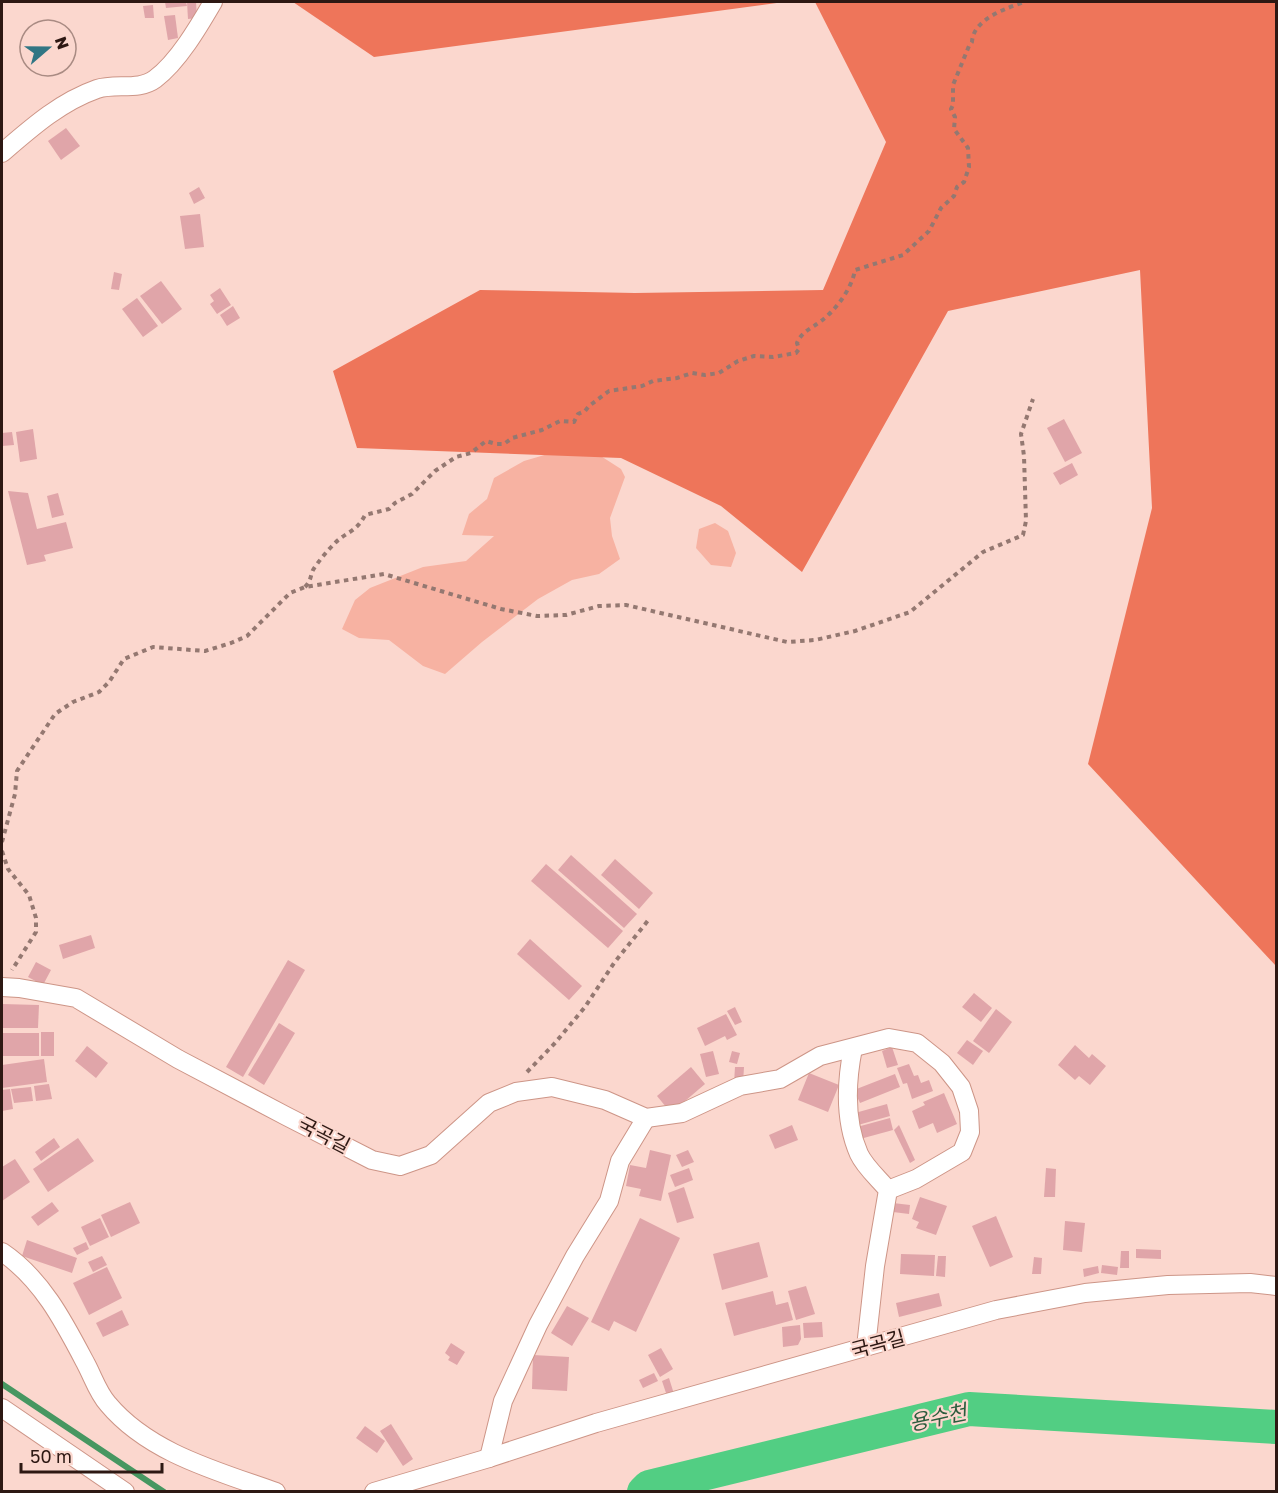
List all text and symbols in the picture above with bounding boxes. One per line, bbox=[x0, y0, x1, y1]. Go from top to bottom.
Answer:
north arrow bbox=[18, 18, 78, 78]
text: N bbox=[51, 34, 74, 52]
street label: 국곡길 bbox=[294, 1111, 354, 1157]
street label: 국곡길 bbox=[848, 1324, 908, 1362]
water label: 용수천 bbox=[907, 1398, 971, 1436]
scale bar bbox=[21, 1436, 162, 1474]
text: 50 m bbox=[30, 1445, 72, 1467]

